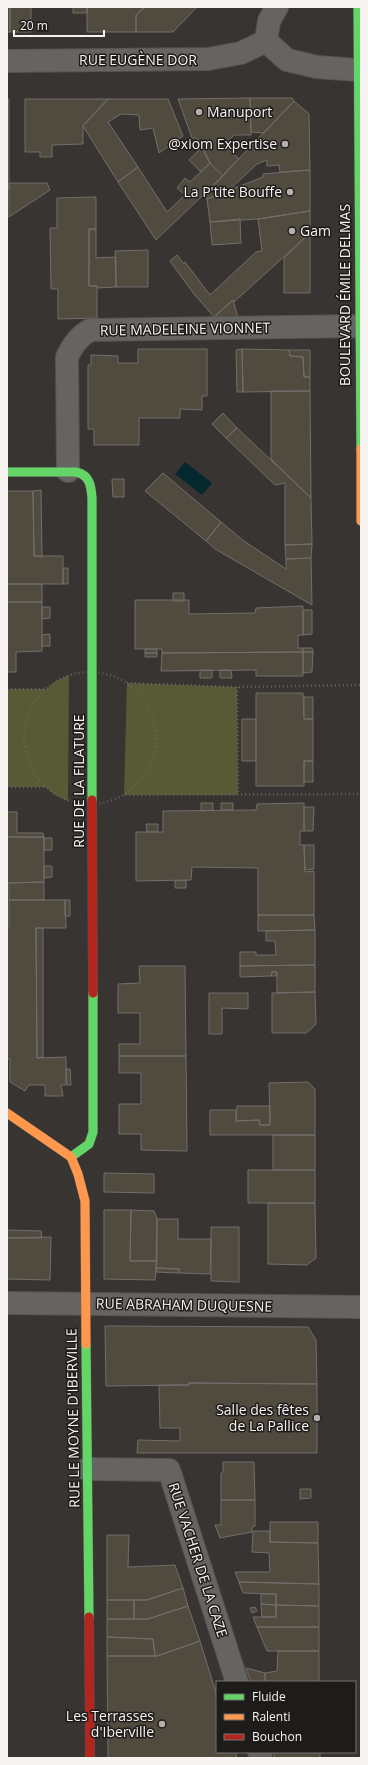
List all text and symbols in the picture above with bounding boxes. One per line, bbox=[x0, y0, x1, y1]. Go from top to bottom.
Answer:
scale bar bbox=[14, 12, 104, 38]
text: 20 m bbox=[20, 17, 48, 34]
street label: RUE EUGÈNE DOR bbox=[79, 50, 197, 69]
place label: Manuport bbox=[207, 102, 272, 121]
marker: Manuport bbox=[194, 107, 204, 117]
place label: @xiom Expertise bbox=[168, 134, 277, 153]
marker: @xiom Expertise bbox=[280, 139, 290, 149]
place label: La P'tite Bouffe bbox=[183, 182, 282, 201]
marker: La P'tite Bouffe bbox=[285, 187, 295, 197]
street label: BOULEVARD ÉMILE DELMAS bbox=[335, 204, 354, 386]
place label: Gam bbox=[300, 221, 331, 240]
marker: Gam bbox=[287, 226, 297, 236]
street label: RUE MADELEINE VIONNET bbox=[100, 318, 271, 339]
street label: RUE DE LA FILATURE bbox=[69, 714, 88, 848]
street label: RUE ABRAHAM DUQUESNE bbox=[96, 1293, 272, 1316]
street label: RUE LE MOYNE D'IBERVILLE bbox=[61, 1328, 84, 1508]
place label: Salle des fêtes de La Pallice bbox=[216, 1400, 309, 1435]
marker: Salle des fêtes de La Pallice bbox=[312, 1413, 322, 1423]
street label: RUE VACHER DE LA CAZE bbox=[164, 1480, 232, 1640]
legend bbox=[216, 1681, 356, 1753]
text: Fluide bbox=[252, 1688, 286, 1705]
place label: Les Terrasses d'Iberville bbox=[66, 1706, 154, 1741]
text: Ralenti bbox=[252, 1708, 291, 1725]
marker: Les Terrasses d'Iberville bbox=[157, 1719, 167, 1729]
text: Bouchon bbox=[252, 1728, 302, 1745]

